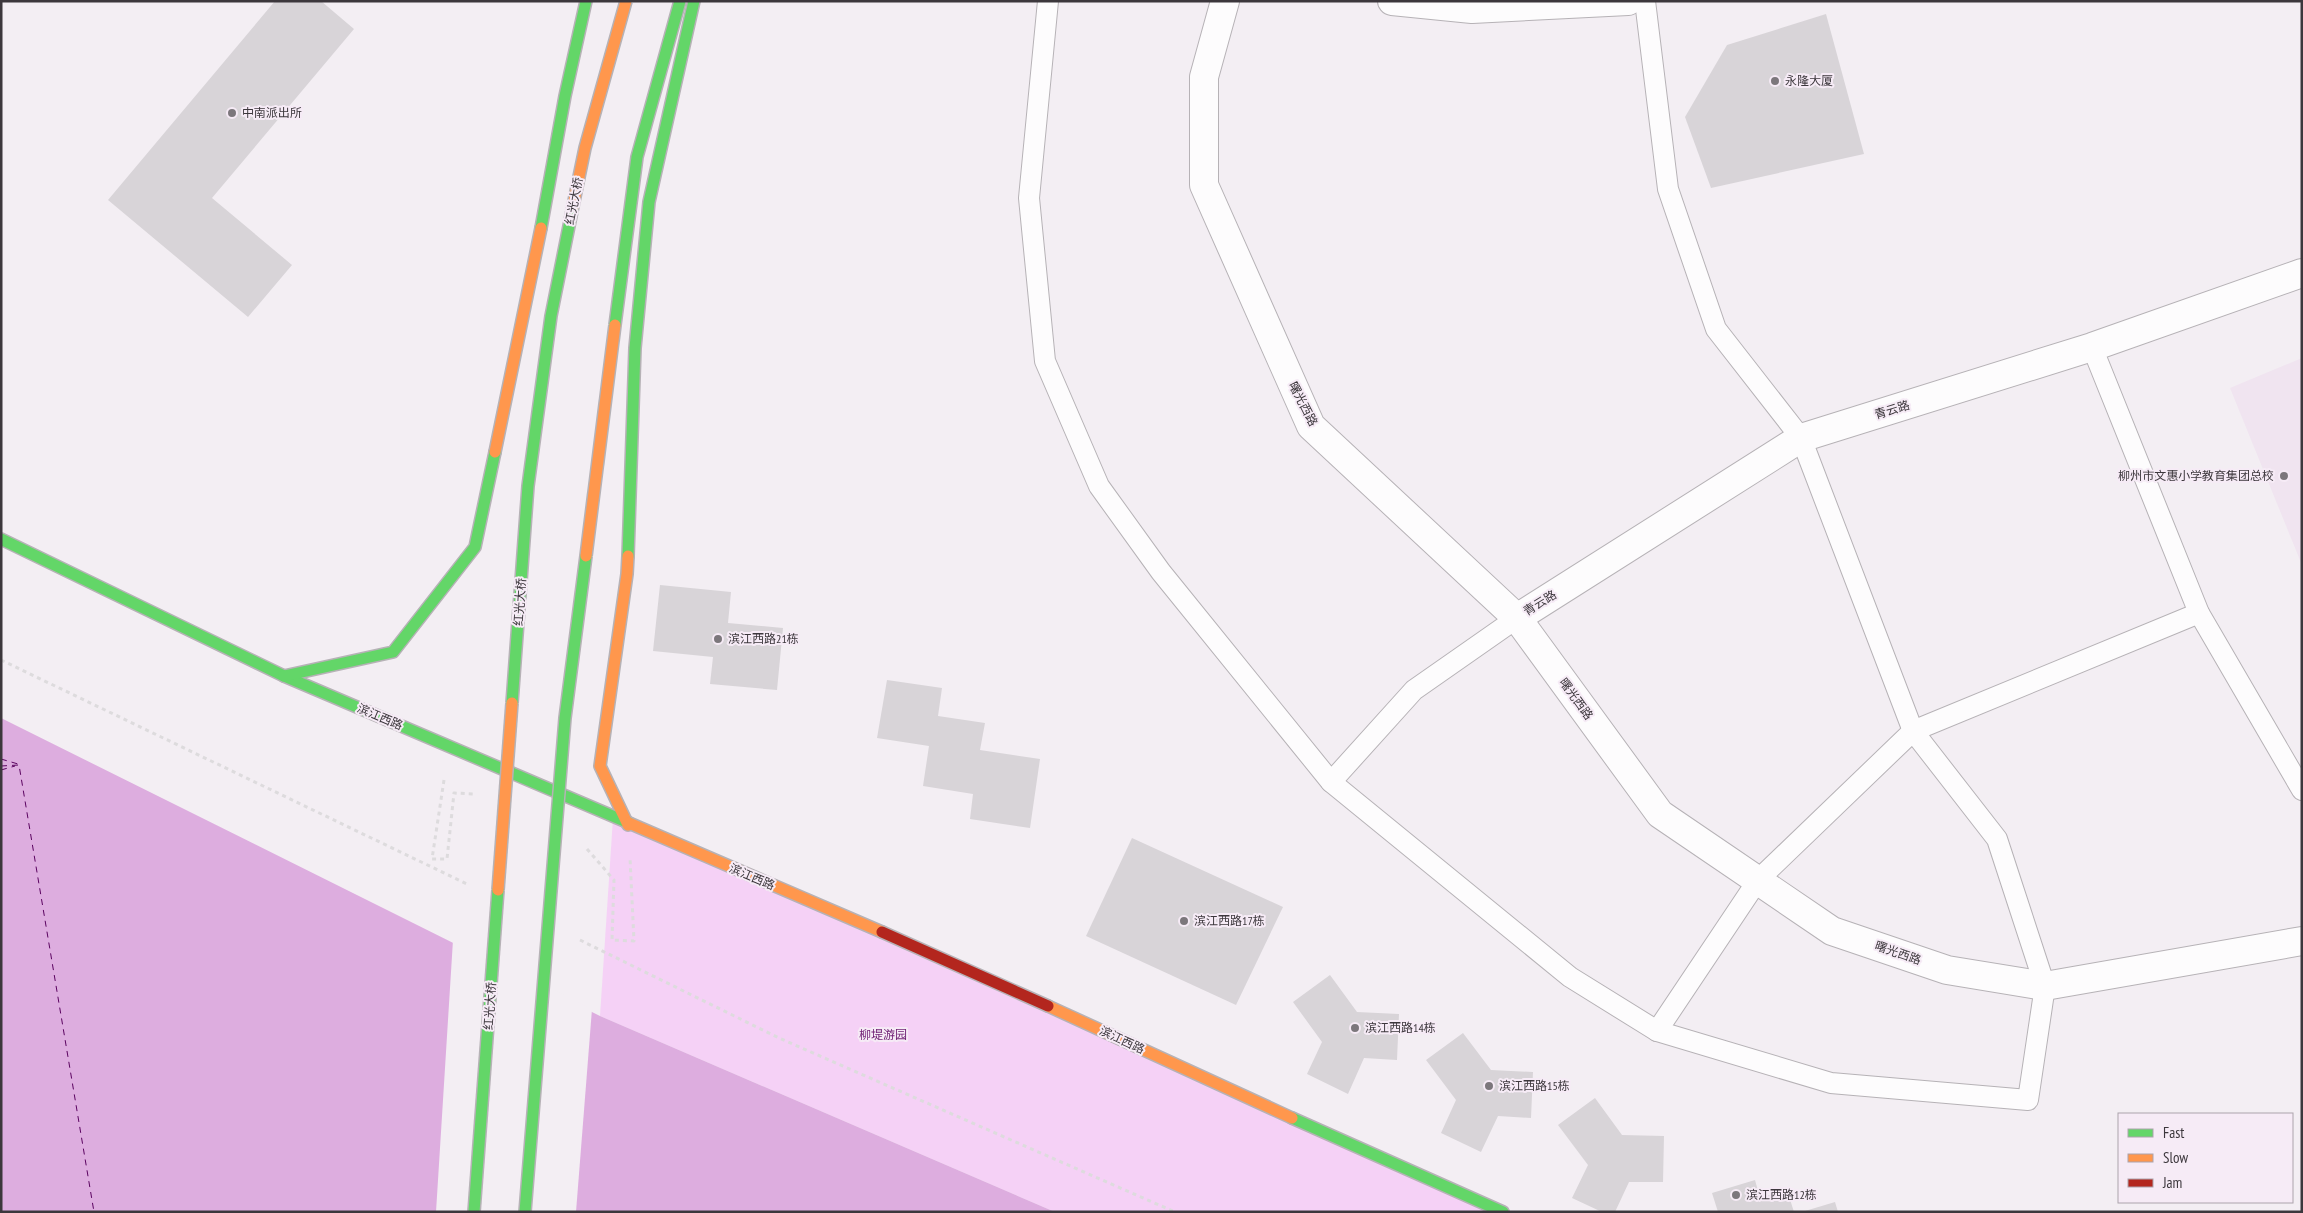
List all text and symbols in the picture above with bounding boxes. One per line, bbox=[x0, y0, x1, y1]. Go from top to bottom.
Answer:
place label: 永隆大厦 bbox=[1785, 73, 1833, 88]
marker: 永隆大厦 bbox=[1769, 75, 1781, 87]
place label: 中南派出所 bbox=[242, 105, 302, 120]
marker: 中南派出所 bbox=[226, 107, 238, 119]
street label: 红光大桥 bbox=[562, 176, 585, 226]
street label: 曙光西路 bbox=[1286, 379, 1321, 429]
street label: 青云路 bbox=[1872, 397, 1911, 422]
place label: 柳州市文惠小学教育集团总校 bbox=[2118, 468, 2274, 483]
marker: 柳州市文惠小学教育集团总校 bbox=[2278, 470, 2290, 482]
street label: 红光大桥 bbox=[510, 577, 529, 626]
street label: 青云路 bbox=[1520, 587, 1559, 618]
place label: 滨江西路21栋 bbox=[728, 631, 799, 646]
marker: 滨江西路21栋 bbox=[712, 633, 724, 645]
street label: 曙光西路 bbox=[1556, 675, 1597, 723]
street label: 滨江西路 bbox=[355, 700, 405, 733]
street label: 滨江西路 bbox=[727, 860, 777, 893]
place label: 滨江西路17栋 bbox=[1194, 913, 1265, 928]
marker: 滨江西路17栋 bbox=[1178, 915, 1190, 927]
street label: 曙光西路 bbox=[1873, 938, 1923, 967]
street label: 红光大桥 bbox=[480, 981, 499, 1030]
place label: 滨江西路14栋 bbox=[1365, 1020, 1436, 1035]
marker: 滨江西路14栋 bbox=[1349, 1022, 1361, 1034]
street label: 滨江西路 bbox=[1097, 1023, 1147, 1056]
park label: 柳堤游园 bbox=[859, 1027, 907, 1042]
place label: 滨江西路15栋 bbox=[1499, 1078, 1570, 1093]
marker: 滨江西路15栋 bbox=[1483, 1080, 1495, 1092]
legend bbox=[2118, 1113, 2293, 1203]
text: Fast bbox=[2163, 1123, 2184, 1142]
text: Slow bbox=[2163, 1148, 2188, 1167]
text: Jam bbox=[2162, 1173, 2182, 1192]
place label: 滨江西路12栋 bbox=[1746, 1187, 1817, 1202]
marker: 滨江西路12栋 bbox=[1730, 1189, 1742, 1201]

